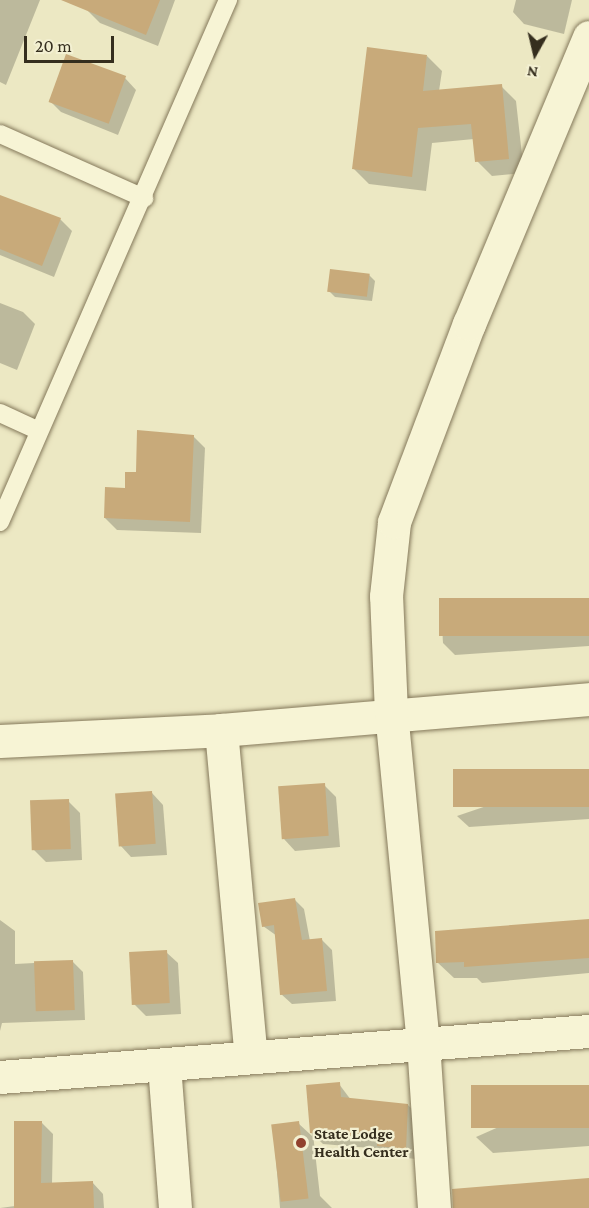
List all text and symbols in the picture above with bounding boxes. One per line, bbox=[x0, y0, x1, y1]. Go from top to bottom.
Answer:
scale bar bbox=[27, 24, 117, 62]
north arrow bbox=[505, 24, 565, 84]
text: 20 m bbox=[35, 36, 72, 56]
text: N bbox=[526, 63, 539, 81]
place label: State Lodge Health Center bbox=[314, 1124, 409, 1162]
marker: State Lodge Health Center bbox=[292, 1134, 310, 1152]

